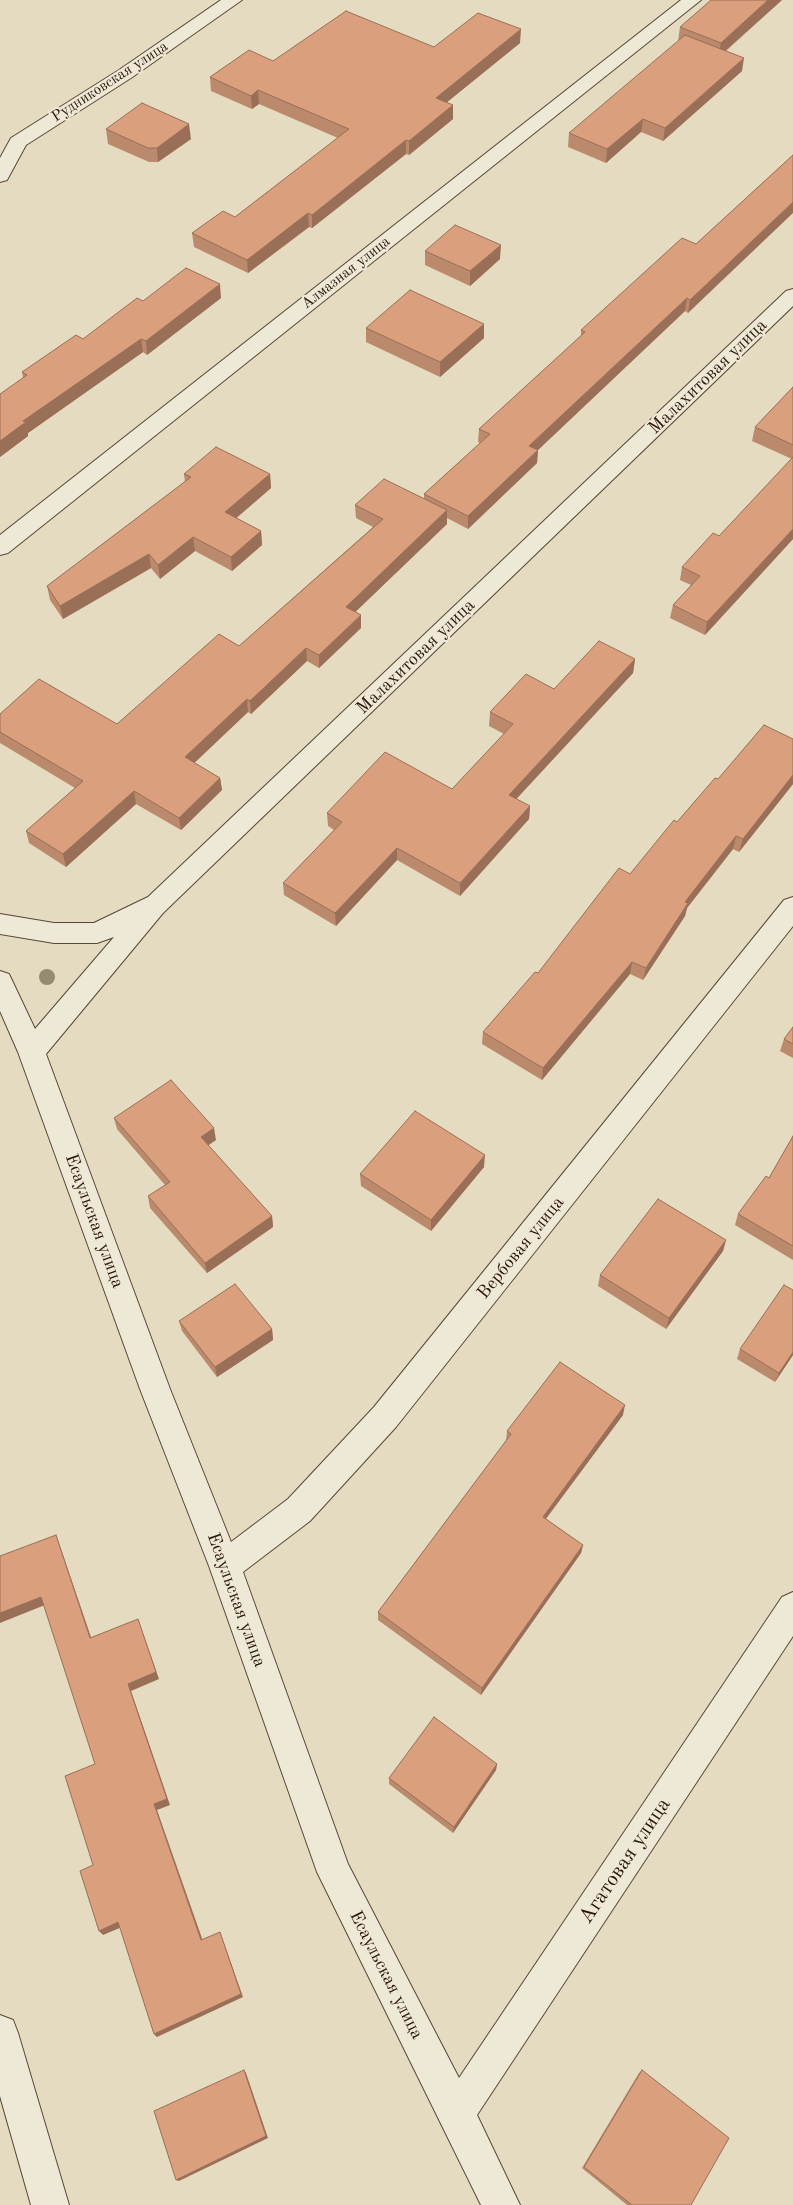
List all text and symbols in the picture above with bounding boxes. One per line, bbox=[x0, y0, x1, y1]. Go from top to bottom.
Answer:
street label: Рудниковская улица bbox=[48, 38, 172, 126]
street label: Алмазная улица bbox=[298, 233, 394, 313]
street label: Малахитовая улица bbox=[644, 315, 772, 439]
street label: Малахитовая улица bbox=[352, 595, 480, 719]
street label: Есаульская улица bbox=[60, 1151, 128, 1291]
street label: Вербовая улица bbox=[473, 1192, 569, 1304]
street label: Есаульская улица bbox=[202, 1530, 270, 1670]
street label: Агатовая улица bbox=[574, 1793, 676, 1929]
street label: Есаульская улица bbox=[344, 1907, 428, 2043]

